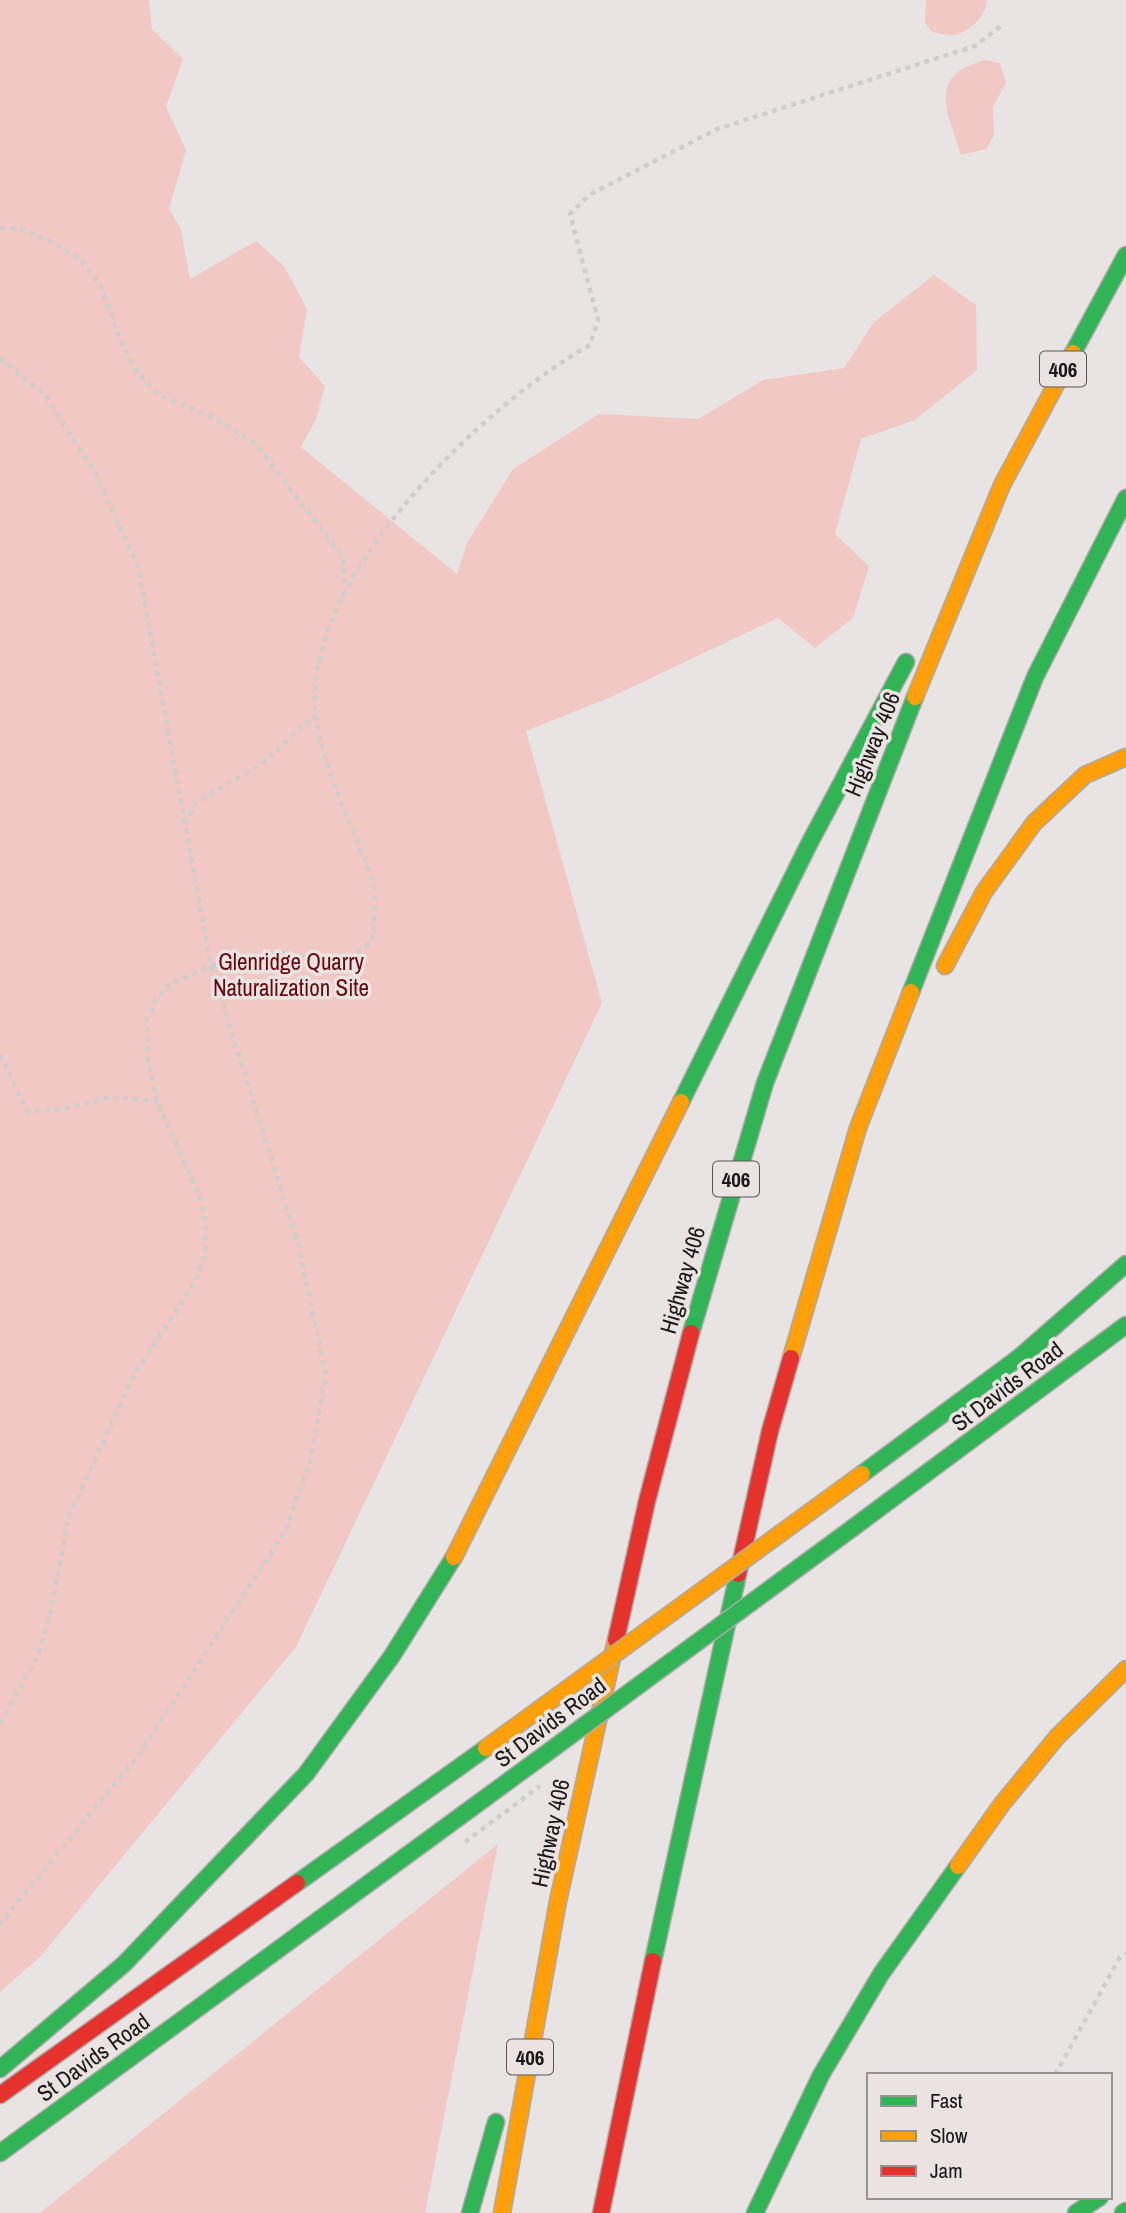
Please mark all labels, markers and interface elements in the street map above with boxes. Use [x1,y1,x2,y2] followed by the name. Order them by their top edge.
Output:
[1040,352,1086,386] road number: 406
[837,687,907,801] street label: Highway 406
[213,946,369,1003] park label: Glenridge Quarry Naturalization Site
[713,1162,759,1196] road number: 406
[652,1223,712,1337] street label: Highway 406
[945,1334,1069,1438] street label: St Davids Road
[488,1670,612,1774] street label: St Davids Road
[523,1776,577,1890] street label: Highway 406
[30,2006,156,2108] street label: St Davids Road
[507,2039,553,2074] road number: 406
[867,2073,1112,2199] legend
[930,2086,963,2115] text: Fast
[930,2121,968,2150] text: Slow
[930,2156,963,2185] text: Jam

